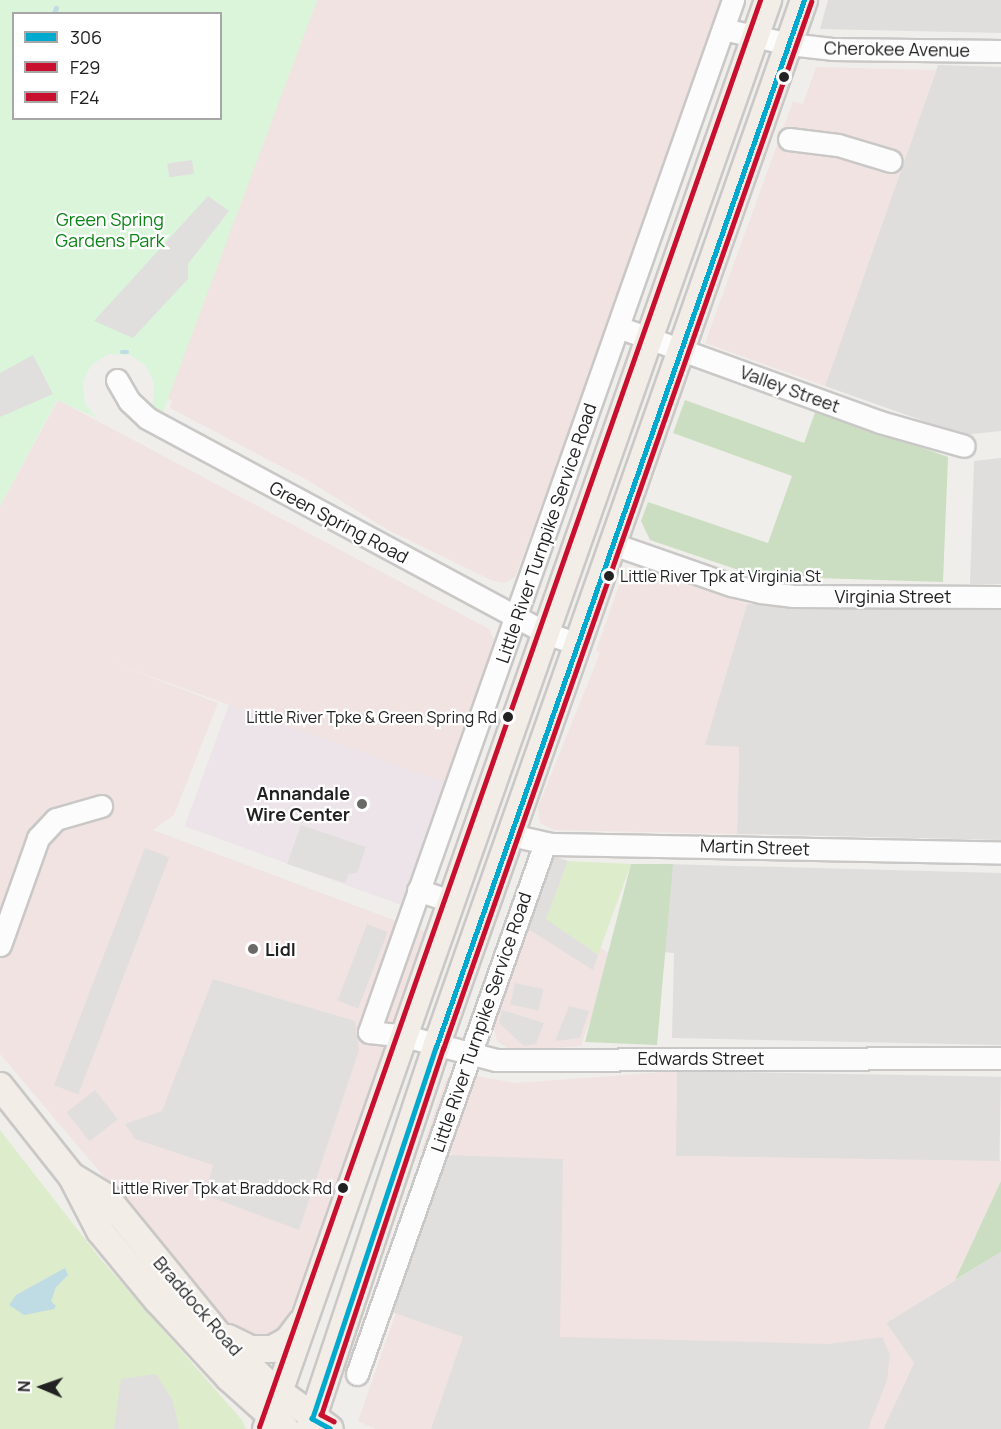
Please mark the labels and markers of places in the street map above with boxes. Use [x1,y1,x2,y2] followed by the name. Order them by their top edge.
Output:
[778,71,790,83] unlabelled marker
[620,566,821,586] place label: Little River Tpk at Virginia St
[603,570,615,582] marker: Little River Tpk at Virginia St
[246,707,497,727] place label: Little River Tpke & Green Spring Rd
[502,711,514,723] marker: Little River Tpke & Green Spring Rd
[246,783,350,826] place label: Annandale Wire Center
[355,797,369,811] marker: Annandale Wire Center
[265,938,296,960] place label: Lidl
[246,942,260,956] marker: Lidl
[112,1178,332,1198] place label: Little River Tpk at Braddock Rd
[337,1182,349,1194] marker: Little River Tpk at Braddock Rd

